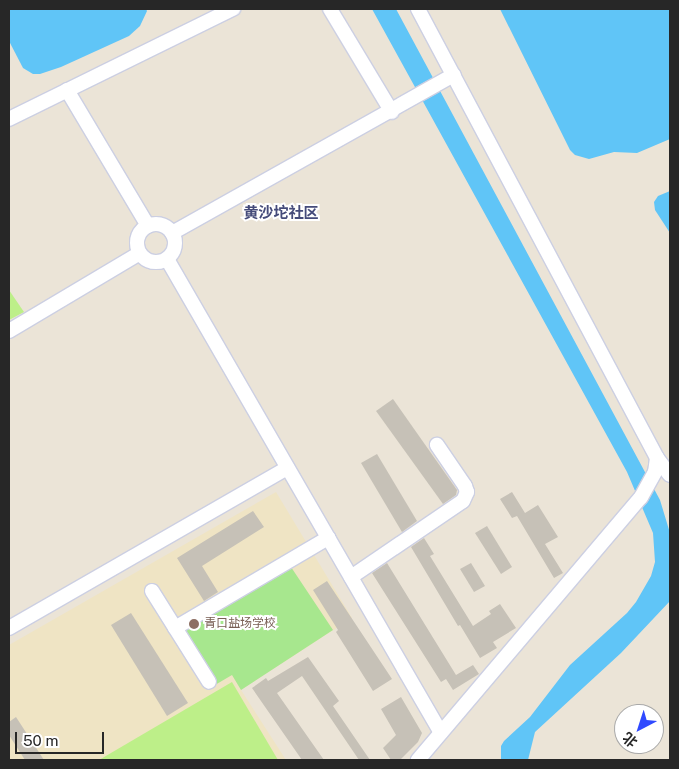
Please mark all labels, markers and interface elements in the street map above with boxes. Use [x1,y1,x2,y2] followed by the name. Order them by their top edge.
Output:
[244,204,318,222] district label: 黄沙坨社区
[204,617,276,631] place label: 青口盐场学校
[188,618,200,630] marker: 青口盐场学校
[614,704,664,754] north arrow
[18,722,106,754] scale bar
[619,729,641,750] text: 北
[23,732,58,749] text: 50 m

